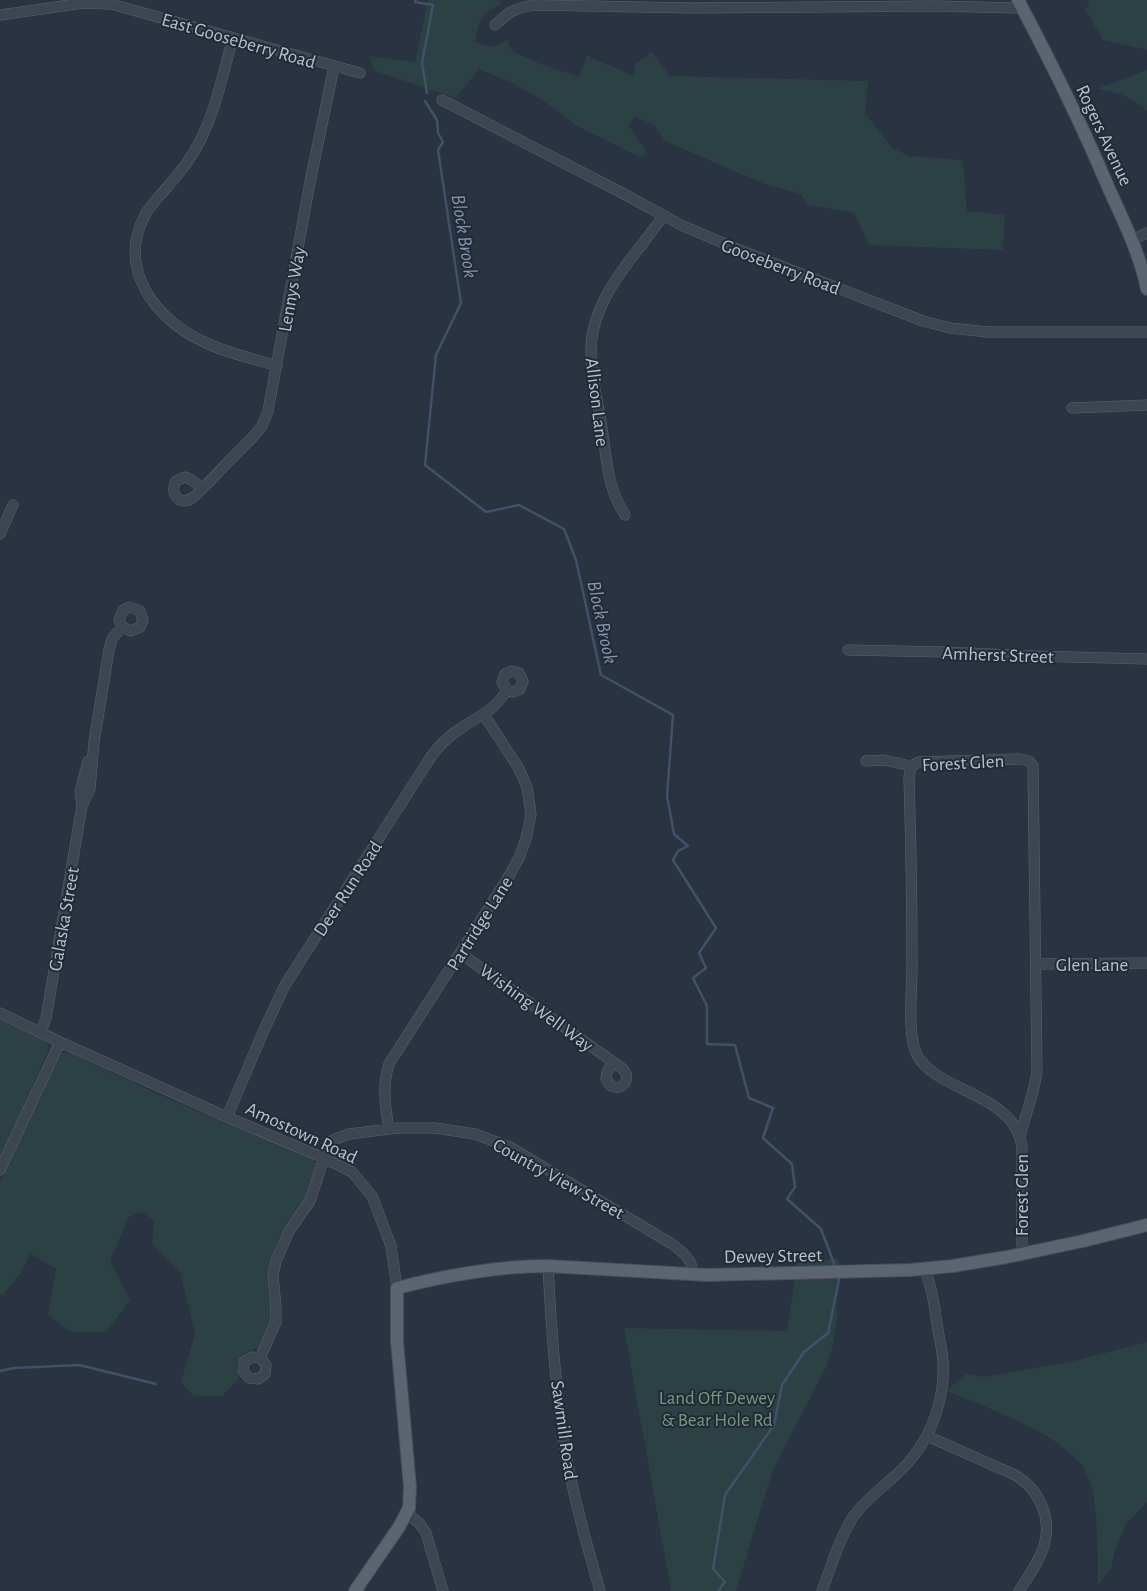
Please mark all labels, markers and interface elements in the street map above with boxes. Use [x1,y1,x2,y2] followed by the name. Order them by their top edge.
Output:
[159,10,318,73] street label: East Gooseberry Road
[1072,82,1135,189] street label: Rogers Avenue
[448,193,480,279] water label: Block Brook
[718,236,843,299] street label: Gooseberry Road
[276,245,309,333] street label: Lennys Way
[582,357,611,448] street label: Allison Lane
[583,579,621,666] water label: Block Brook
[942,644,1054,667] street label: Amherst Street
[921,752,1005,775] street label: Forest Glen
[310,838,386,940] street label: Deer Run Road
[46,866,83,973] street label: Galaska Street
[444,873,517,974] street label: Partridge Lane
[1056,956,1128,975] street label: Glen Lane
[476,961,596,1056] street label: Wishing Well Way
[243,1099,360,1168] street label: Amostown Road
[490,1135,627,1223] street label: Country View Street
[1013,1154,1032,1236] street label: Forest Glen
[724,1246,822,1267] street label: Dewey Street
[547,1379,580,1481] street label: Sawmill Road
[659,1389,775,1430] park label: Land Off Dewey & Bear Hole Rd

